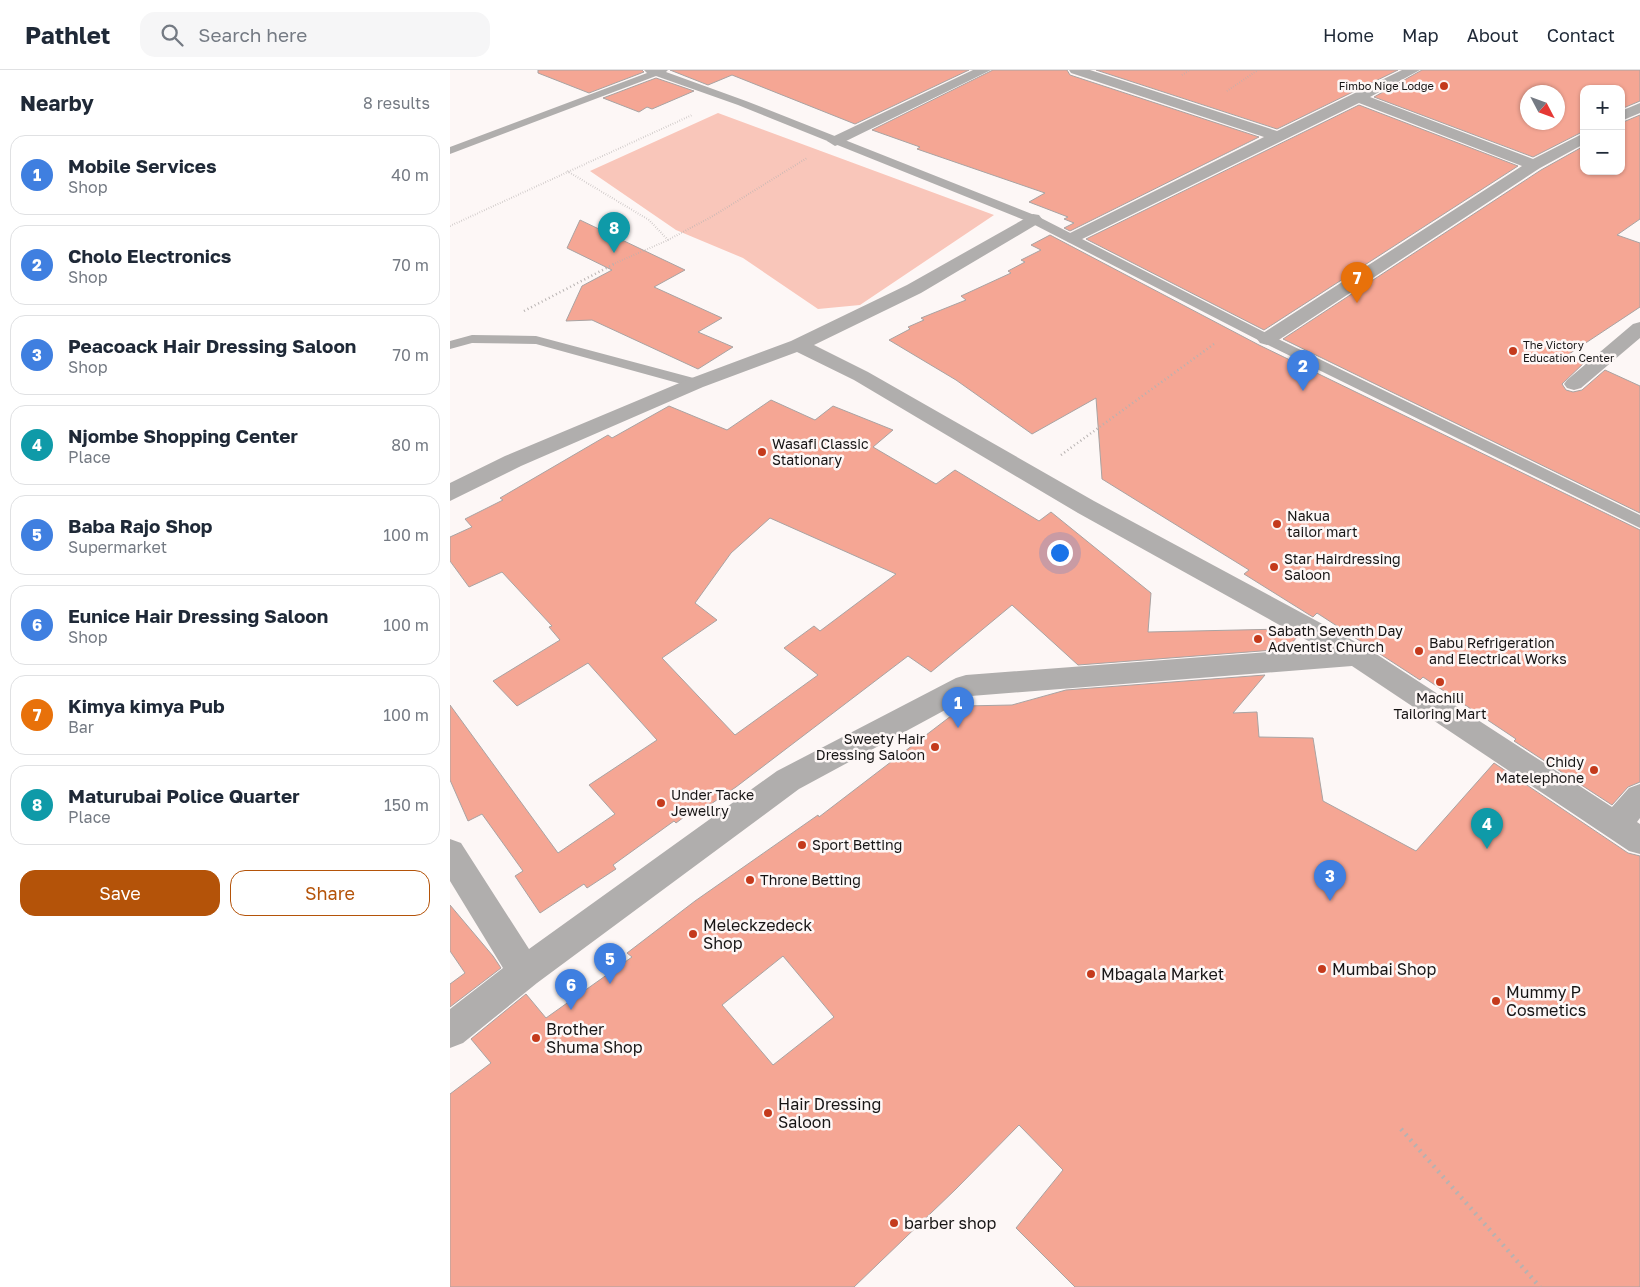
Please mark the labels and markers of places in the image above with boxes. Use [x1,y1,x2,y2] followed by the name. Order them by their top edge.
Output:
[1339,79,1434,92] place label: Fimbo Nige Lodge
[1438,80,1450,92] marker: Fimbo Nige Lodge
[598,212,630,253] pin: 8
[1341,262,1373,303] pin: 7
[1523,338,1615,364] place label: The Victory Education Center
[1507,345,1519,357] marker: The Victory Education Center
[1287,350,1319,391] pin: 2
[772,435,869,468] place label: Wasafi Classic Stationary
[756,446,768,458] marker: Wasafi Classic Stationary
[1287,507,1358,540] place label: Nakua tailor mart
[1271,518,1283,530] marker: Nakua tailor mart
[1284,550,1401,583] place label: Star Hairdressing Saloon
[1268,561,1280,573] marker: Star Hairdressing Saloon
[1268,622,1403,655] place label: Sabath Seventh Day Adventist Church
[1252,633,1264,645] marker: Sabath Seventh Day Adventist Church
[1429,634,1567,667] place label: Babu Refrigeration and Electrical Works
[1413,645,1425,657] marker: Babu Refrigeration and Electrical Works
[1434,676,1446,688] marker: Machili Tailoring Mart
[942,687,974,728] pin: 1
[1393,689,1487,722] place label: Machili Tailoring Mart
[816,730,926,763] place label: Sweety Hair Dressing Saloon
[929,741,941,753] marker: Sweety Hair Dressing Saloon
[1496,753,1584,786] place label: Chidy Matelephone
[1588,764,1600,776] marker: Chidy Matelephone
[671,786,754,819] place label: Under Tacke Jewellry
[655,797,667,809] marker: Under Tacke Jewellry
[1471,808,1503,849] pin: 4
[812,836,902,853] place label: Sport Betting
[796,839,808,851] marker: Sport Betting
[1314,860,1346,901] pin: 3
[760,871,861,888] place label: Throne Betting
[744,874,756,886] marker: Throne Betting
[703,915,812,953] place label: Meleckzedeck Shop
[687,928,699,940] marker: Meleckzedeck Shop
[594,943,626,984] pin: 5
[1332,959,1436,979] place label: Mumbai Shop
[1316,963,1328,975] marker: Mumbai Shop
[1101,964,1224,984] place label: Mbagala Market
[1085,968,1097,980] marker: Mbagala Market
[555,969,587,1010] pin: 6
[1506,982,1586,1020] place label: Mummy P Cosmetics
[1490,995,1502,1007] marker: Mummy P Cosmetics
[546,1019,643,1057] place label: Brother Shuma Shop
[530,1032,542,1044] marker: Brother Shuma Shop
[778,1094,881,1132] place label: Hair Dressing Saloon
[762,1107,774,1119] marker: Hair Dressing Saloon
[904,1213,996,1233] place label: barber shop
[888,1217,900,1229] marker: barber shop

